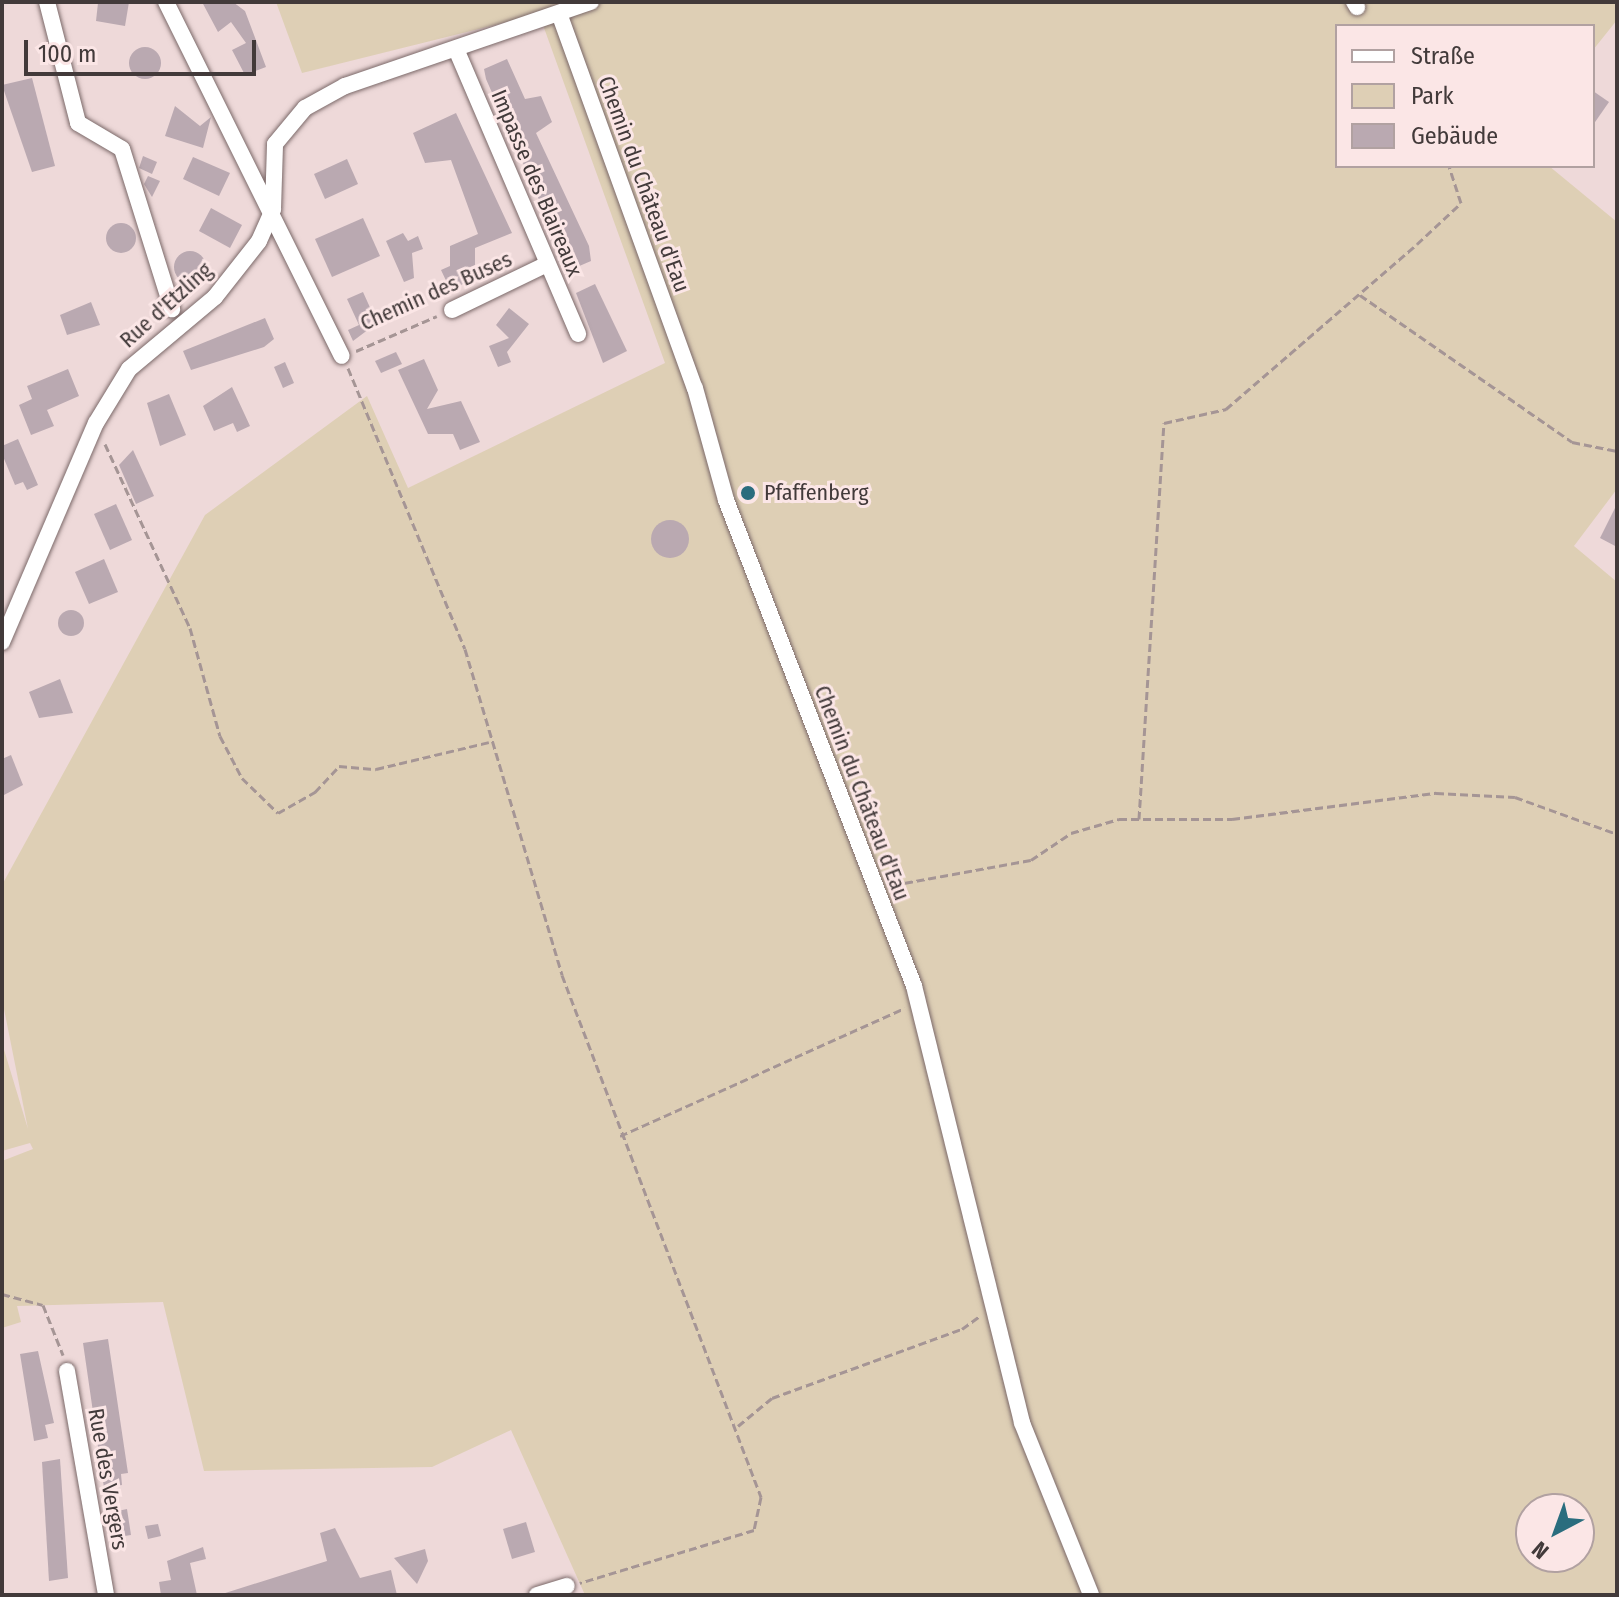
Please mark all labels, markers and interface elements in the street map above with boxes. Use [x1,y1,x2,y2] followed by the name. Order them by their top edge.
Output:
[28,24,260,74] scale bar
[1335,24,1595,168] legend
[38,40,96,68] text: 100 m
[1411,42,1475,70] text: Straße
[593,72,695,296] street label: Chemin du Château d'Eau
[1411,82,1454,110] text: Park
[486,86,588,280] street label: Impasse des Blaireaux
[1411,122,1498,150] text: Gebäude
[356,246,516,336] street label: Chemin des Buses
[114,257,218,353] street label: Rue d'Etzling
[764,480,868,506] place label: Pfaffenberg
[739,484,757,502] marker: Pfaffenberg
[809,682,915,904] street label: Chemin du Château d'Eau
[83,1406,133,1552] street label: Rue des Vergers
[1515,1493,1595,1573] north arrow
[1526,1535,1554,1564] text: N

